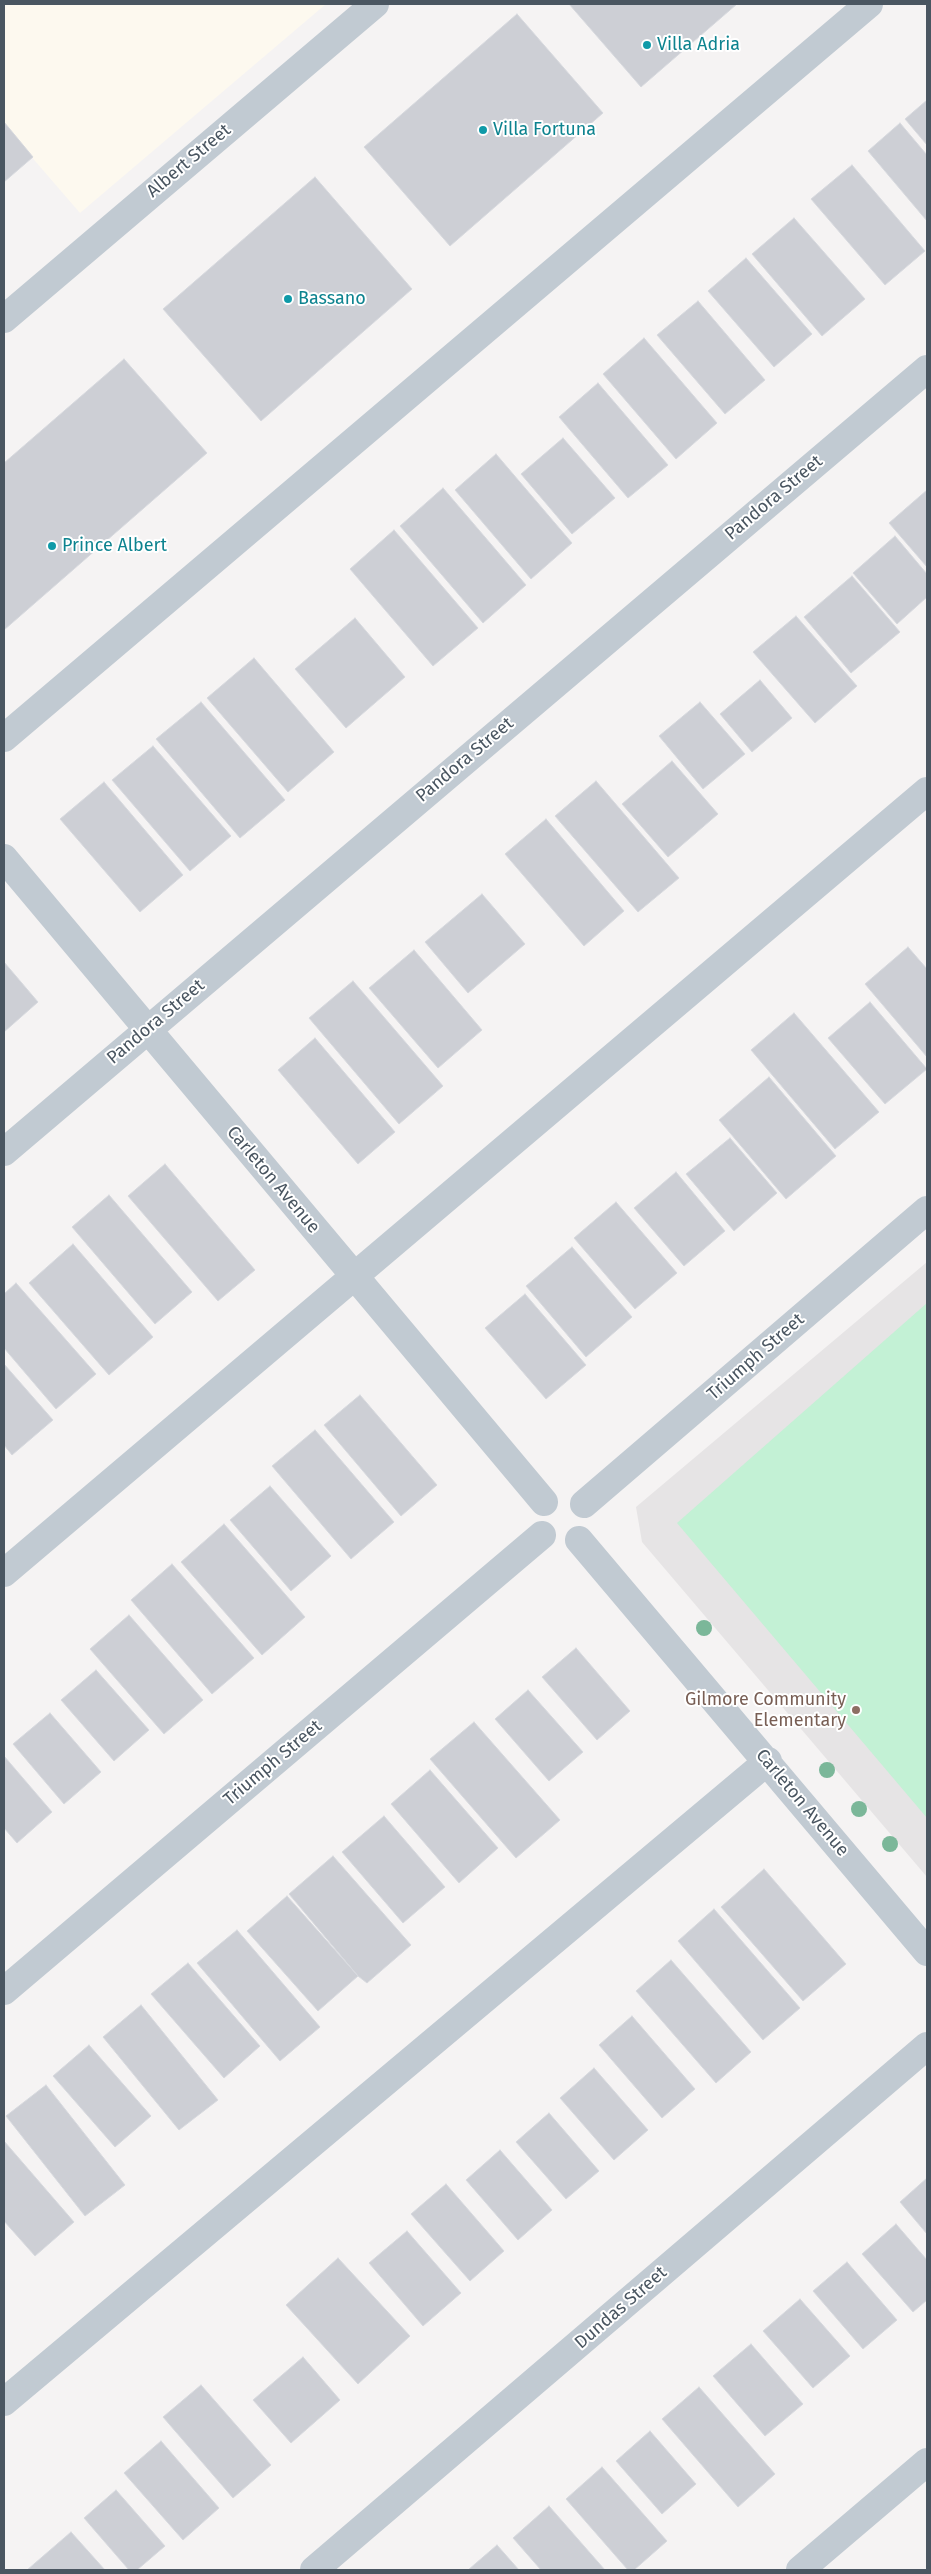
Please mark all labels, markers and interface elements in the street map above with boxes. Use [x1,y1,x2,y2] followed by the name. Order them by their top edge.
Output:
[657,34,740,56] place label: Villa Adria
[641,39,653,51] marker: Villa Adria
[493,119,596,141] place label: Villa Fortuna
[143,120,235,202] street label: Albert Street
[477,124,489,136] marker: Villa Fortuna
[298,288,366,310] place label: Bassano
[282,293,294,305] marker: Bassano
[721,451,827,545] street label: Pandora Street
[62,535,167,557] place label: Prince Albert
[46,540,58,552] marker: Prince Albert
[412,713,518,807] street label: Pandora Street
[103,975,209,1069] street label: Pandora Street
[222,1122,324,1238] street label: Carleton Avenue
[703,1309,809,1405] street label: Triumph Street
[685,1689,846,1732] place label: Gilmore Community Elementary
[850,1704,862,1716] marker: Gilmore Community Elementary
[220,1716,326,1810] street label: Triumph Street
[751,1745,853,1861] street label: Carleton Avenue
[571,2262,671,2354] street label: Dundas Street

